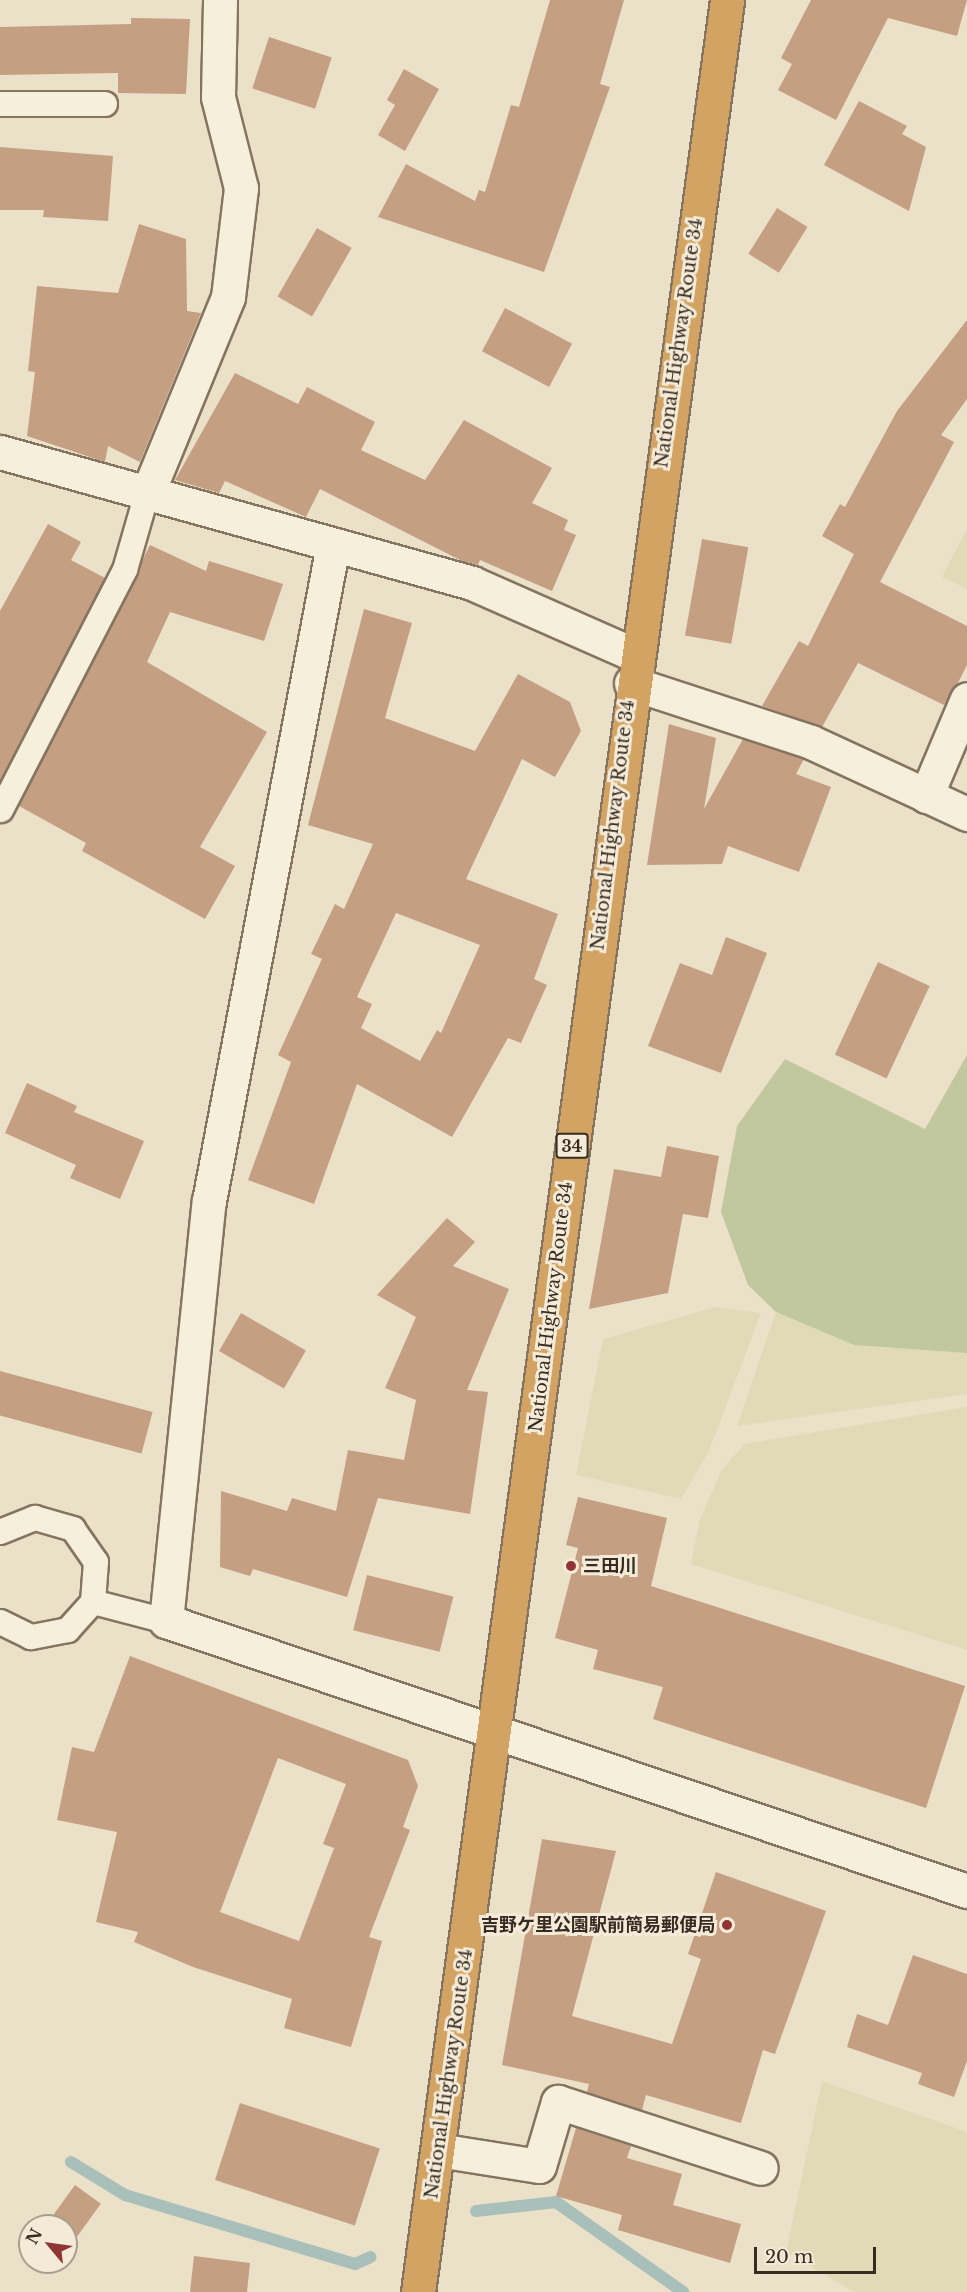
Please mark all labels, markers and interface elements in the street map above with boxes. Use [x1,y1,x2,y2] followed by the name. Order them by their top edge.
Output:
[651,217,707,469] street label: National Highway Route 34
[587,698,639,952] street label: National Highway Route 34
[556,1133,588,1159] road number: 34
[525,1180,577,1434] street label: National Highway Route 34
[583,1555,637,1577] place label: 三田川
[564,1559,578,1573] marker: 三田川
[481,1914,715,1936] place label: 吉野ケ里公園駅前簡易郵便局
[720,1918,734,1932] marker: 吉野ケ里公園駅前簡易郵便局
[421,1948,477,2200] street label: National Highway Route 34
[18,2214,78,2274] north arrow
[22,2225,46,2248] text: N
[757,2235,878,2273] scale bar
[765,2246,813,2268] text: 20 m

